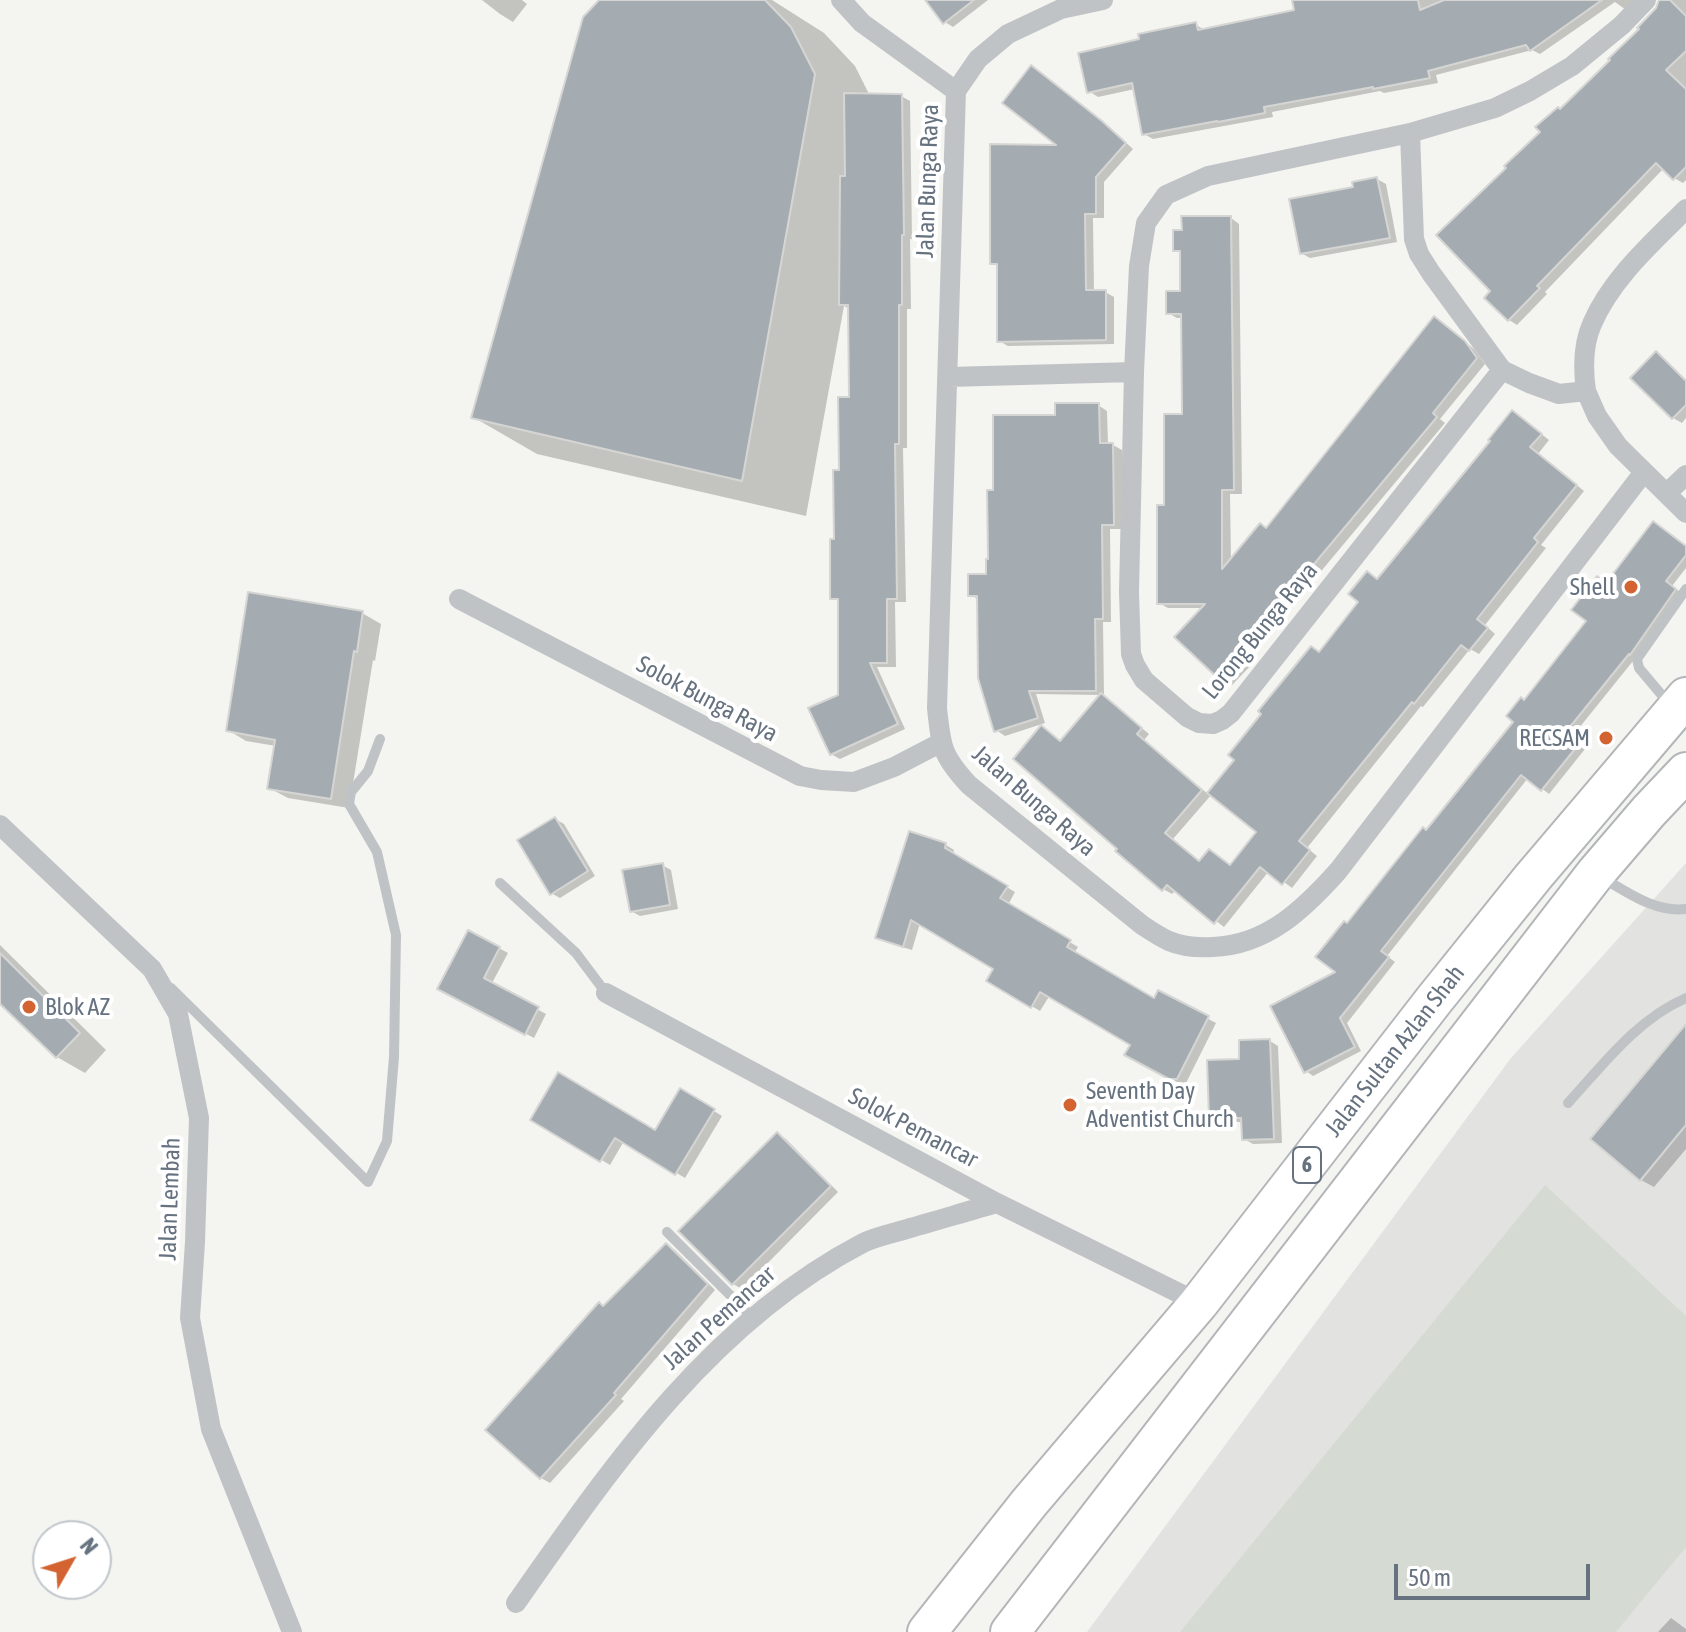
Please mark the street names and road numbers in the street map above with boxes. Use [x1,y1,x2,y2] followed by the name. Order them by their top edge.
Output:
[911,103,945,259] street label: Jalan Bunga Raya
[1196,557,1324,705] street label: Lorong Bunga Raya
[632,650,782,748] street label: Solok Bunga Raya
[966,740,1102,862] street label: Jalan Bunga Raya
[1319,960,1471,1142] street label: Jalan Sultan Azlan Shah
[843,1082,983,1174] street label: Solok Pemancar
[153,1137,187,1261] street label: Jalan Lembah
[1293,1147,1321,1183] road number: 6
[657,1260,781,1376] street label: Jalan Pemancar

